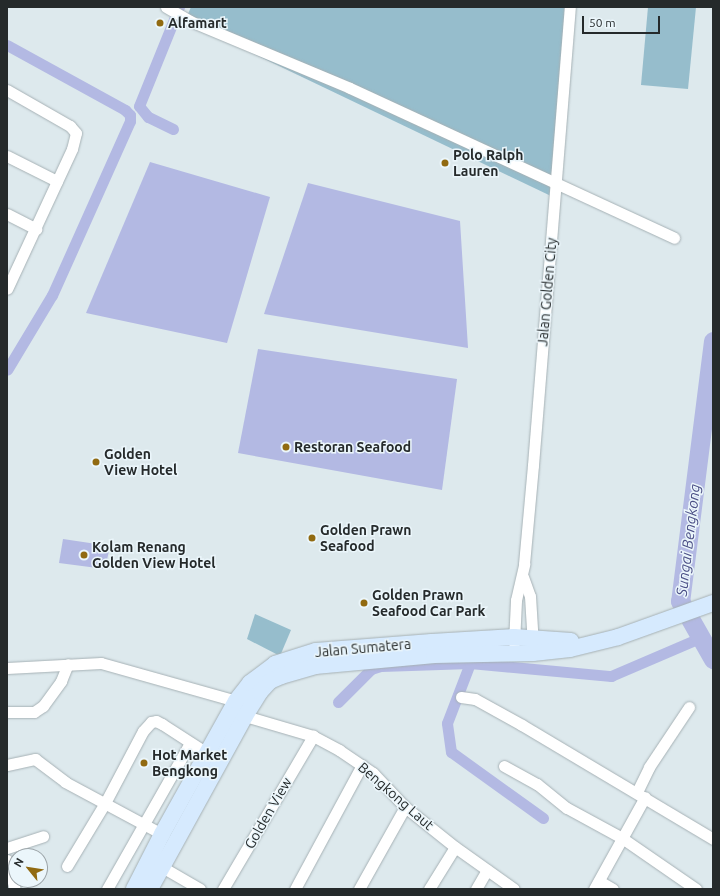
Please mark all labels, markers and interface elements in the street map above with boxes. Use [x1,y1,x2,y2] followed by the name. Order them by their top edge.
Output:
[584,8,662,34] scale bar
[168,15,227,31] place label: Alfamart
[589,16,616,29] text: 50 m
[155,18,165,28] marker: Alfamart
[453,147,523,180] place label: Polo Ralph Lauren
[440,158,450,168] marker: Polo Ralph Lauren
[534,237,560,347] street label: Jalan Golden City
[294,439,411,455] place label: Restoran Seafood
[281,442,291,452] marker: Restoran Seafood
[104,446,177,478] place label: Golden View Hotel
[91,457,101,467] marker: Golden View Hotel
[672,483,704,597] water label: Sungai Bengkong
[320,522,411,554] place label: Golden Prawn Seafood
[307,533,317,543] marker: Golden Prawn Seafood
[92,539,215,572] place label: Kolam Renang Golden View Hotel
[79,550,89,560] marker: Kolam Renang Golden View Hotel
[372,587,485,620] place label: Golden Prawn Seafood Car Park
[359,598,369,608] marker: Golden Prawn Seafood Car Park
[314,635,412,661] street label: Jalan Sumatera
[152,747,227,780] place label: Hot Market Bengkong
[139,758,149,768] marker: Hot Market Bengkong
[355,759,437,833] street label: Bengkong Laut
[241,774,295,852] street label: Golden View
[8,848,48,888] north arrow
[11,856,26,869] text: N

